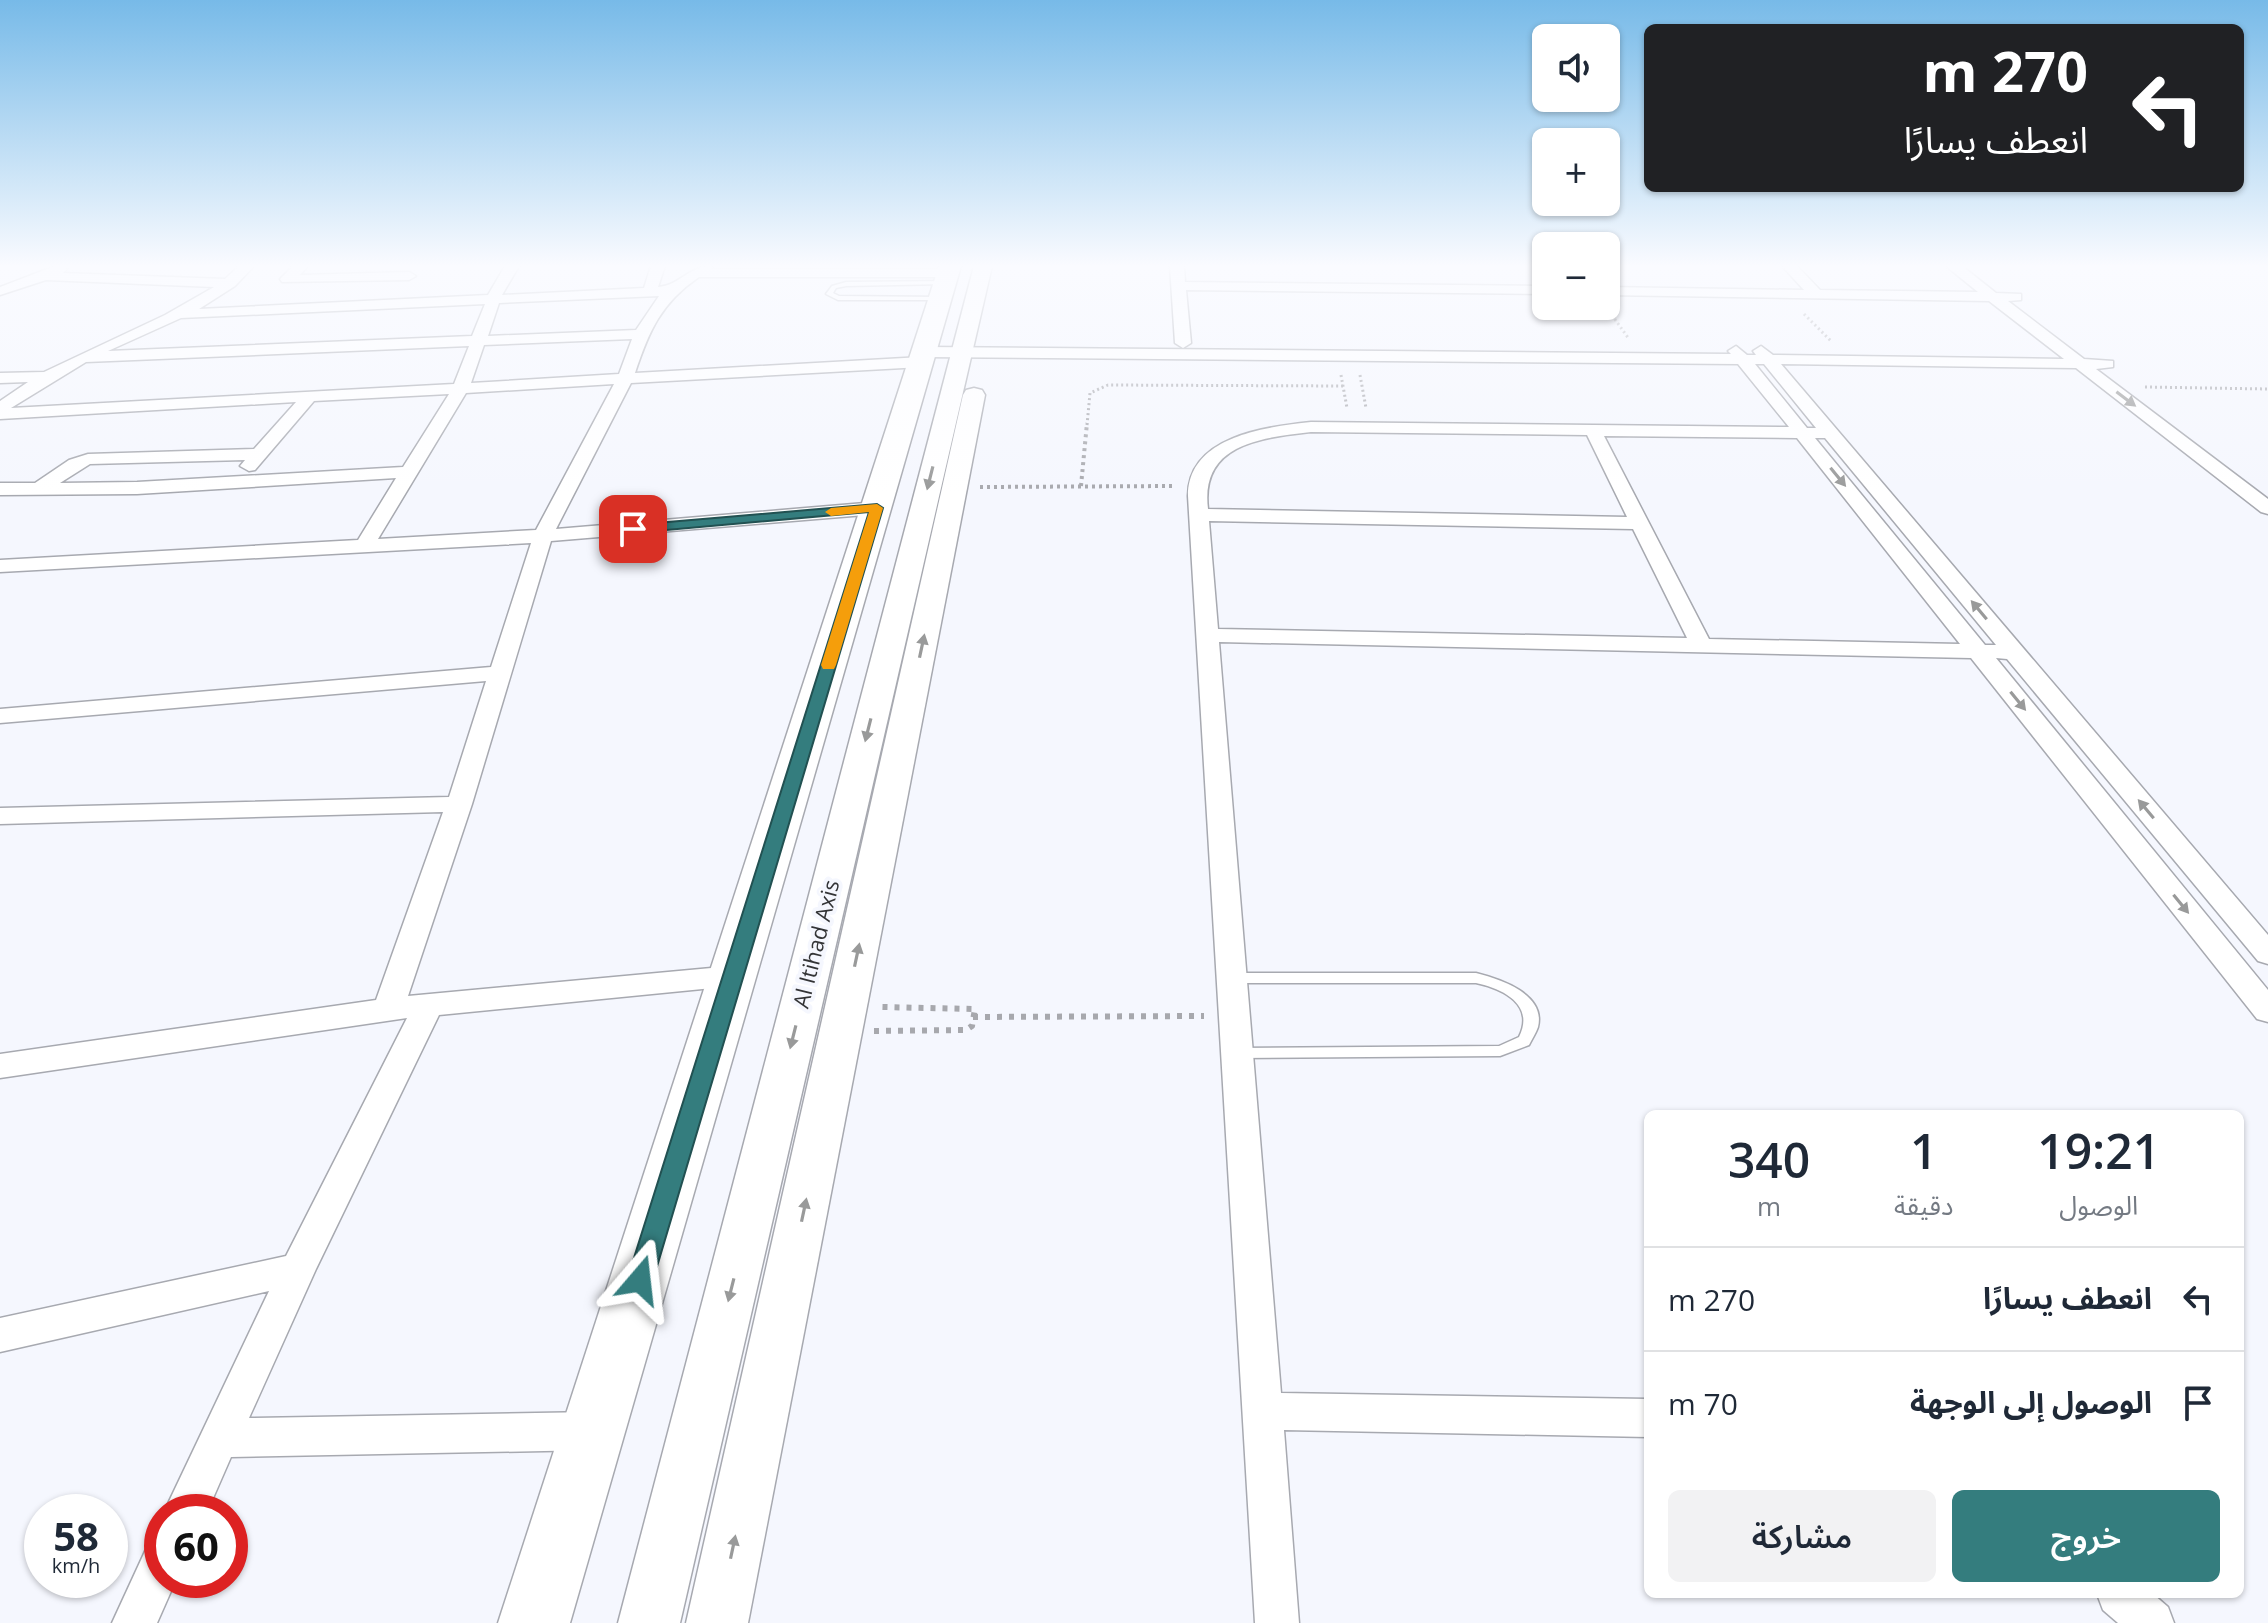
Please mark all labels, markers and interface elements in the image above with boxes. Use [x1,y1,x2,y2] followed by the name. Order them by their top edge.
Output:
[1532,24,1620,320] map controls
[1532,24,1620,112] button: sound
[1922,32,2088,108] text: 270 m
[2116,56,2220,160] icon: left
[1904,115,2088,164] text: انعطف يسارًا
[1532,128,1620,216] button: +
[1532,232,1620,320] button: −
[2116,390,2136,406] one-way arrow
[923,465,936,490] one-way arrow
[1829,467,1845,487] one-way arrow
[599,495,667,563] pin
[611,507,655,551] icon: arrive
[1971,600,1988,620] one-way arrow
[916,634,929,659] one-way arrow
[2010,691,2026,711] one-way arrow
[861,718,874,743] one-way arrow
[2138,799,2155,819] one-way arrow
[785,877,845,1011] street label: Al Itihad Axis
[2173,893,2190,914] one-way arrow
[851,943,864,968] one-way arrow
[786,1025,799,1050] one-way arrow
[1910,1118,1937,1183] text: 1
[2037,1118,2160,1183] text: 19:21
[1728,1127,1810,1192] text: 340
[1894,1187,1953,1223] text: دقيقة
[2059,1187,2138,1223] text: الوصول
[1757,1188,1781,1224] text: m
[798,1197,811,1222] one-way arrow
[598,1238,682,1322] position arrow
[724,1277,737,1302] one-way arrow
[1983,1277,2152,1318] text: انعطف يسارًا
[2176,1277,2220,1321] icon: left
[1668,1279,1755,1320] text: 270 m
[1910,1381,2152,1422] text: الوصول إلى الوجهة
[2176,1381,2220,1425] icon: arrive
[1668,1383,1738,1424] text: 70 m
[1668,1490,1936,1582] button: مشاركة
[1952,1490,2220,1582] button: خروج
[144,1494,248,1598] speed limit sign: 60
[53,1508,99,1563] text: 58
[727,1534,740,1559] one-way arrow
[52,1552,100,1579] text: km/h

